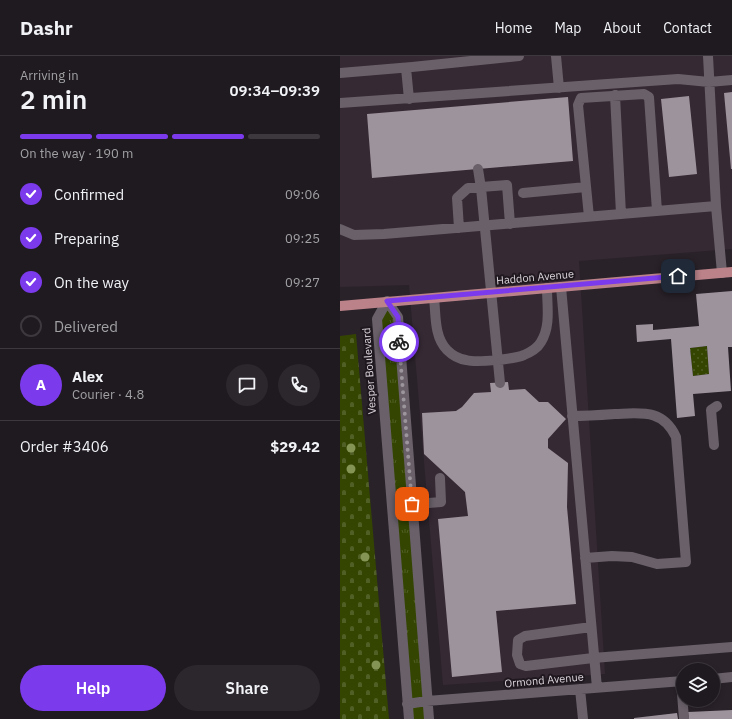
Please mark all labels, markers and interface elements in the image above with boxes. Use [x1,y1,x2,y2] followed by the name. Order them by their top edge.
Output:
[20,16,73,40] text: Dashr
[495,19,532,37] text: Home
[554,19,581,37] text: Map
[603,19,641,37] text: About
[663,19,712,37] text: Contact
[20,67,79,84] text: Arriving in
[230,81,320,100] text: 09:34–09:39
[20,82,87,116] text: 2 min
[20,145,133,162] text: On the way · 190 m
[20,183,42,205] icon: check
[54,185,124,204] text: Confirmed
[285,186,320,203] text: 09:06
[20,227,42,249] icon: check
[54,229,119,248] text: Preparing
[285,230,320,247] text: 09:25
[661,259,695,293] pin
[667,265,689,287] icon: home
[495,267,575,287] street label: Haddon Avenue
[20,271,42,293] icon: check
[54,273,129,292] text: On the way
[285,274,320,291] text: 09:27
[54,317,118,336] text: Delivered
[379,322,419,362] courier
[359,327,379,415] street label: Vesper Boulevard
[388,331,410,353] icon: bike
[226,364,268,406] button: chat
[278,364,320,406] button: phone
[72,367,103,386] text: Alex
[36,375,46,394] text: A
[72,386,144,403] text: Courier · 4.8
[20,437,109,456] text: Order #3406
[270,437,320,456] text: $29.42
[395,487,429,521] pin
[401,493,423,515] icon: bag
[676,663,720,707] map controls
[676,663,720,707] button: layers
[20,665,166,711] button: Help
[174,665,320,711] button: Share
[504,670,584,690] street label: Ormond Avenue

